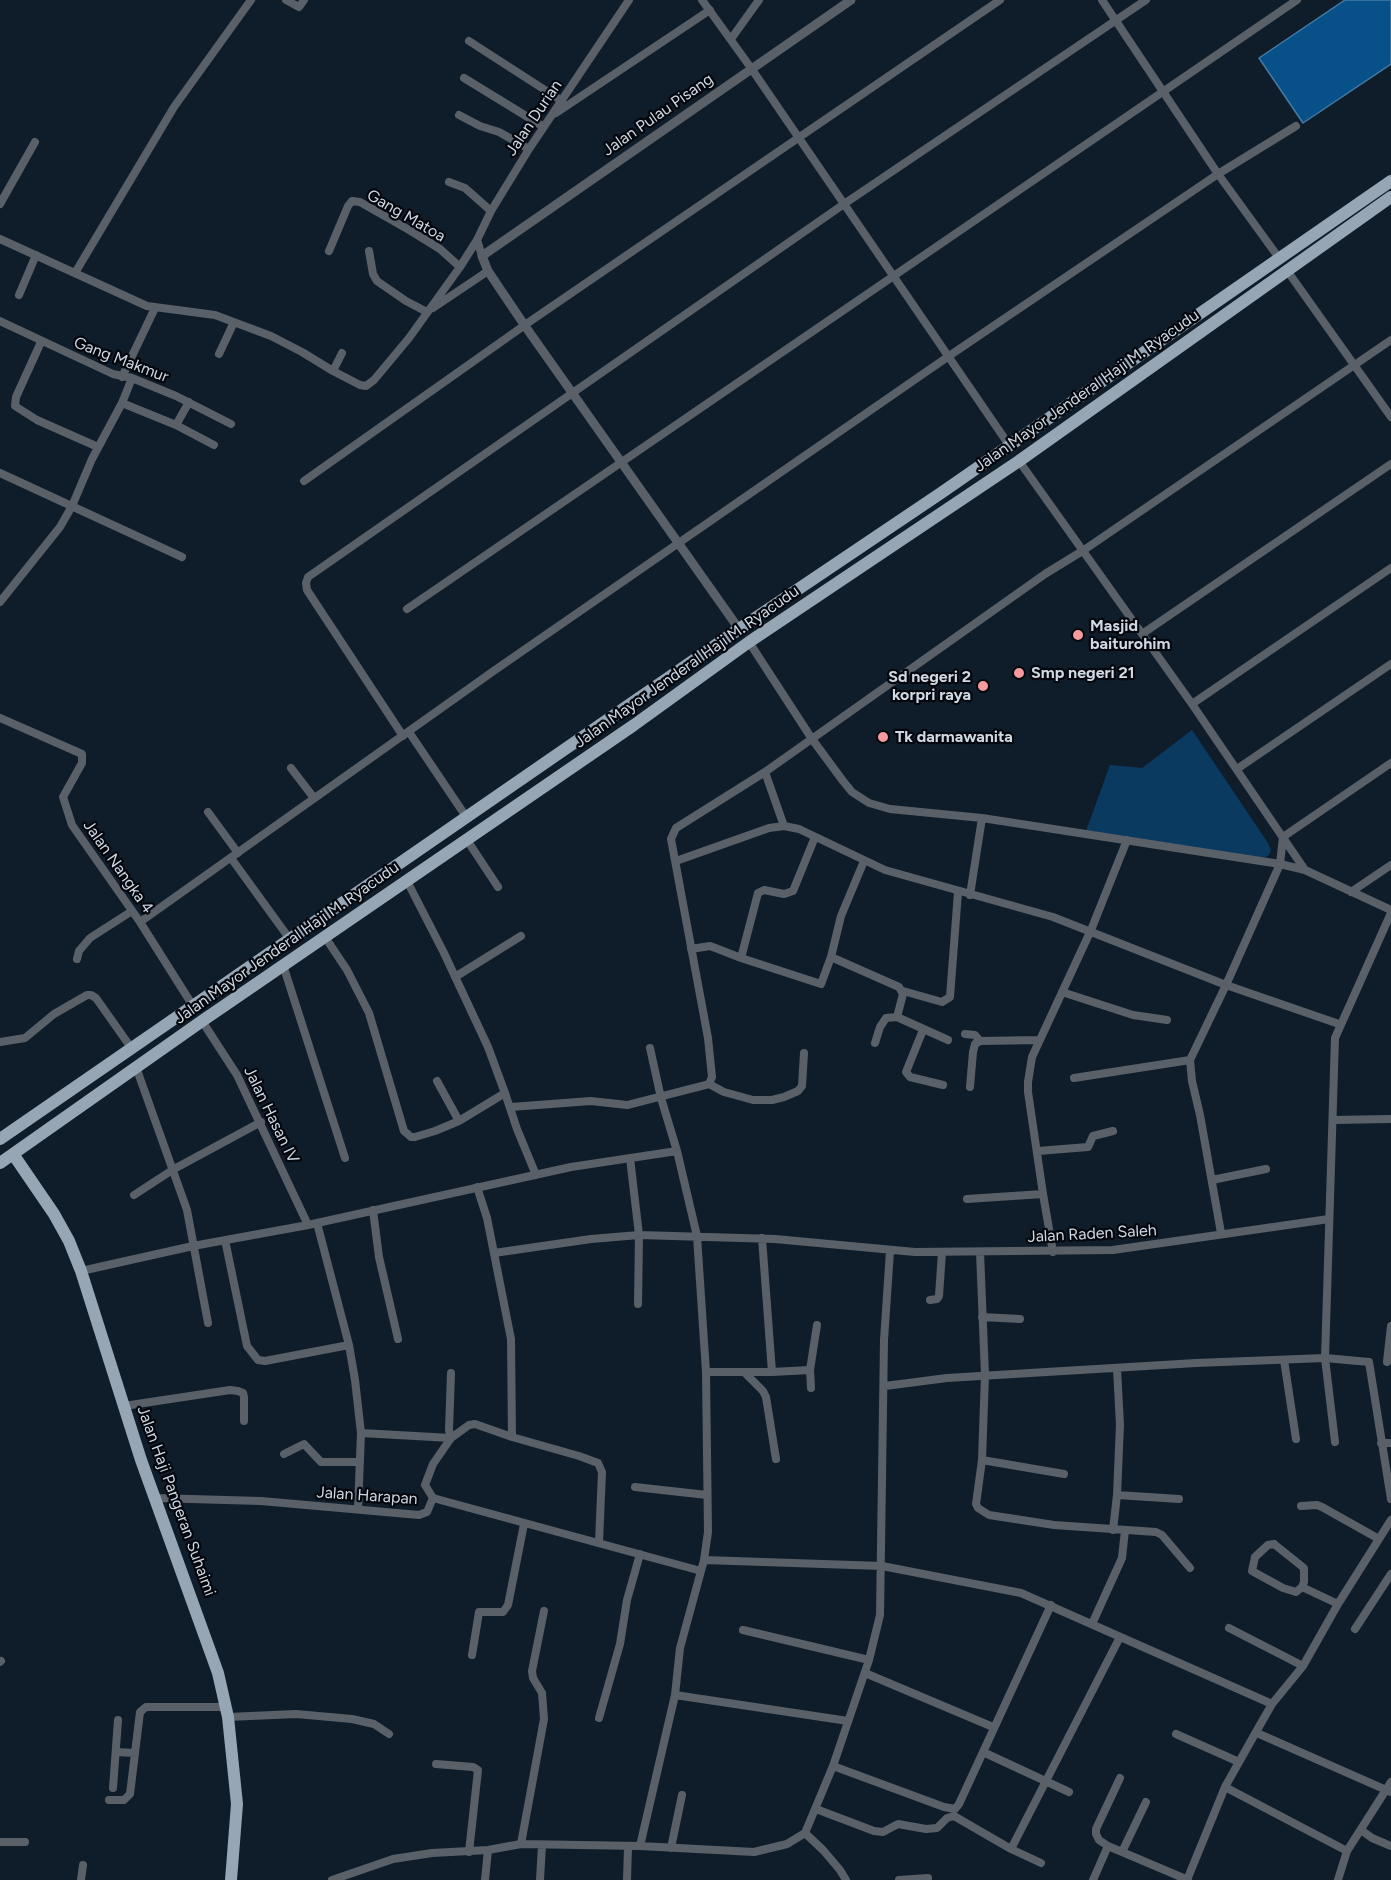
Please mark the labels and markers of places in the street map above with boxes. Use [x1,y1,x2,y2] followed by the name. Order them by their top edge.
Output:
[1090,616,1170,654] place label: Masjid baiturohim
[1071,628,1085,642] marker: Masjid baiturohim
[1031,663,1135,683] place label: Smp negeri 21
[1012,666,1026,680] marker: Smp negeri 21
[888,667,971,705] place label: Sd negeri 2 korpri raya
[976,679,990,693] marker: Sd negeri 2 korpri raya
[895,727,1013,747] place label: Tk darmawanita
[876,730,890,744] marker: Tk darmawanita

